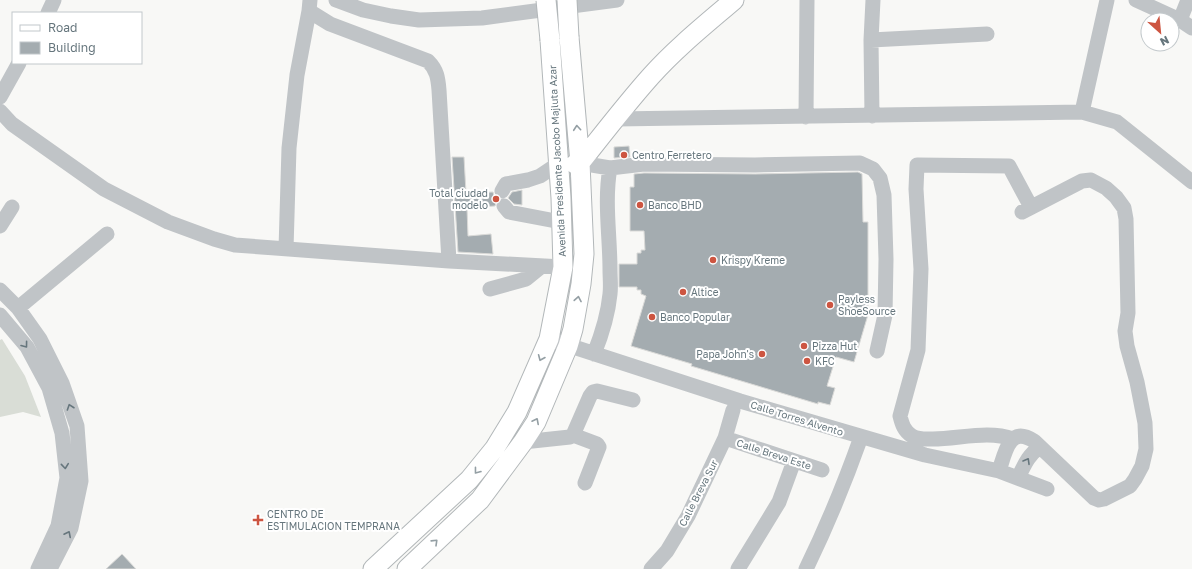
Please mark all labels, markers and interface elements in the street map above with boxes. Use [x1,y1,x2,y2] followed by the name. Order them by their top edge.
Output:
[12,12,142,64] legend
[1140,12,1180,52] north arrow
[48,20,77,35] text: Road
[1158,34,1171,49] text: N
[48,40,96,55] text: Building
[546,65,568,257] street label: Avenida Presidente Jacobo Majluta Azar
[573,125,582,131] one-way arrow
[632,149,712,161] place label: Centro Ferretero
[619,150,629,160] marker: Centro Ferretero
[429,187,488,211] place label: Total ciudad modelo
[491,194,501,204] marker: Total ciudad modelo
[648,199,702,211] place label: Banco BHD
[635,200,645,210] marker: Banco BHD
[721,254,785,266] place label: Krispy Kreme
[708,255,718,265] marker: Krispy Kreme
[691,286,719,298] place label: Altice
[678,287,688,297] marker: Altice
[838,293,896,317] place label: Payless ShoeSource
[573,296,582,302] one-way arrow
[825,300,835,310] marker: Payless ShoeSource
[660,311,730,323] place label: Banco Popular
[647,312,657,322] marker: Banco Popular
[20,340,27,347] one-way arrow
[812,340,857,352] place label: Pizza Hut
[799,341,809,351] marker: Pizza Hut
[696,348,754,360] place label: Papa John's
[757,349,767,359] marker: Papa John's
[537,355,545,362] one-way arrow
[815,355,835,367] place label: KFC
[802,356,812,366] marker: KFC
[749,398,845,438] street label: Calle Torres Alvento
[67,404,75,411] one-way arrow
[531,418,539,425] one-way arrow
[735,436,813,472] street label: Calle Breva Este
[676,458,720,528] street label: Calle Breva Sur
[1022,458,1029,465] one-way arrow
[61,463,70,469] one-way arrow
[475,466,482,473] one-way arrow
[267,508,400,532] place label: CENTRO DE ESTIMULACION TEMPRANA
[252,514,264,526] marker: CENTRO DE ESTIMULACION TEMPRANA
[63,531,71,539] one-way arrow
[430,539,438,547] one-way arrow

